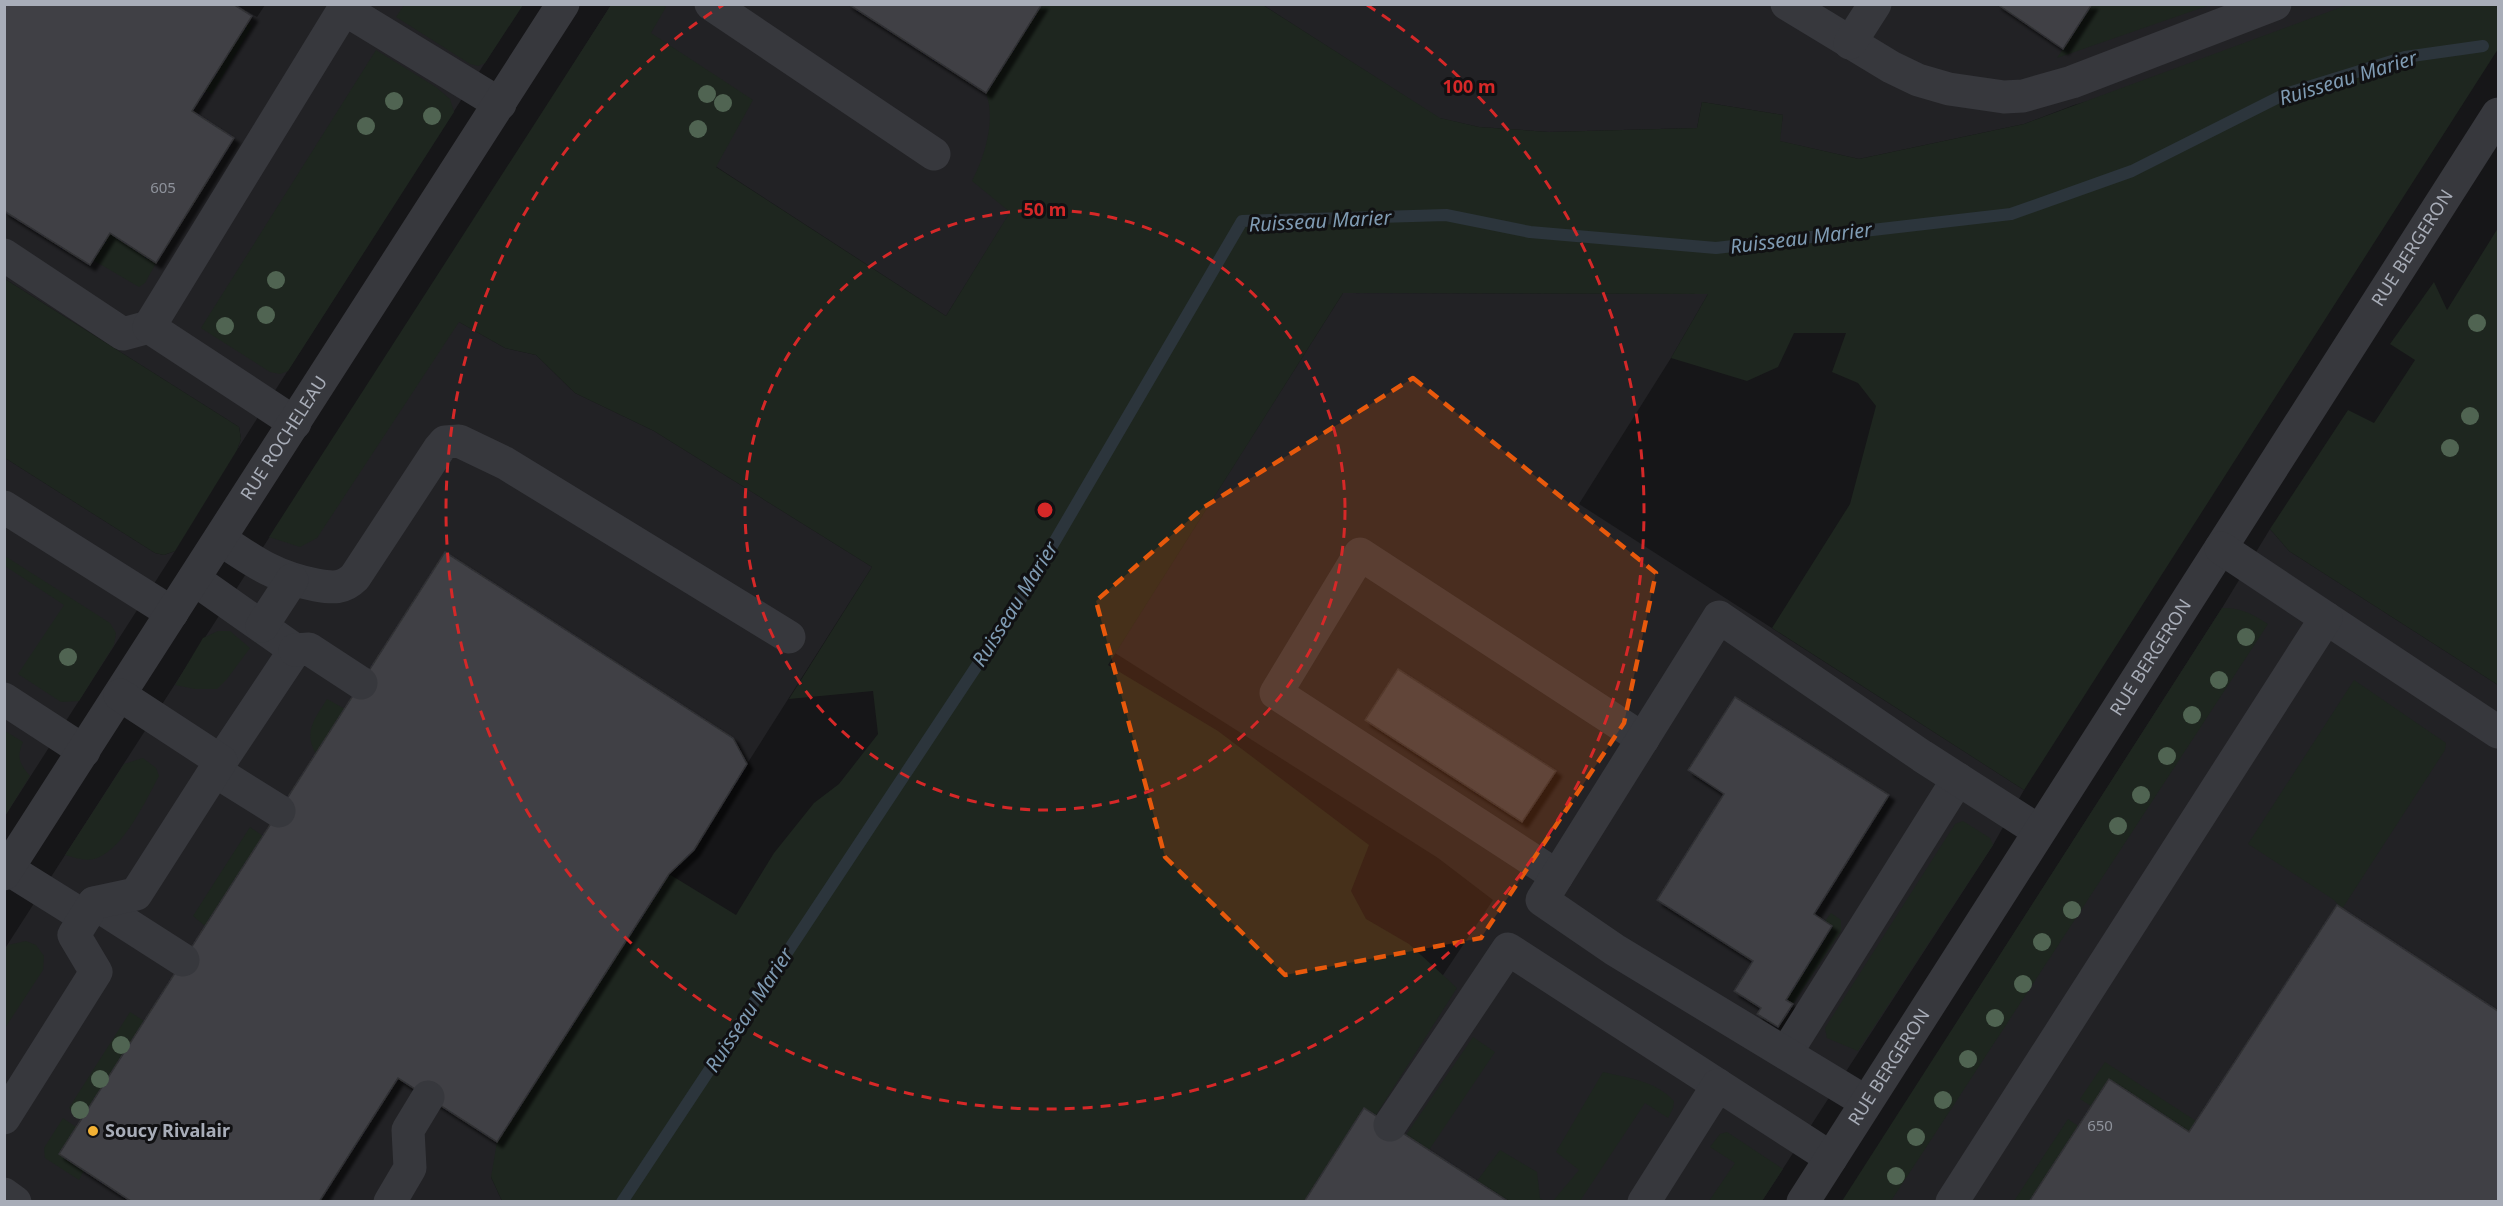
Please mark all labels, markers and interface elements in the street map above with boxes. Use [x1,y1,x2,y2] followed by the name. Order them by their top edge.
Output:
[2276,43,2421,111] water label: Ruisseau Marier
[1442,74,1496,98] text: 100 m
[150,177,176,197] house number: 605
[2365,185,2458,310] street label: RUE BERGERON
[1024,197,1066,221] text: 50 m
[1248,203,1393,238] water label: Ruisseau Marier
[1728,215,1875,260] water label: Ruisseau Marier
[234,371,332,504] street label: RUE ROCHELEAU
[1035,500,1055,520] centre of rings
[965,535,1064,671] water label: Ruisseau Marier
[2104,594,2196,720] street label: RUE BERGERON
[698,942,799,1077] water label: Ruisseau Marier
[1842,1004,1934,1130] street label: RUE BERGERON
[2087,1115,2113,1135] house number: 650
[105,1118,230,1142] place label: Soucy Rivalair
[86,1124,100,1138] marker: Soucy Rivalair

